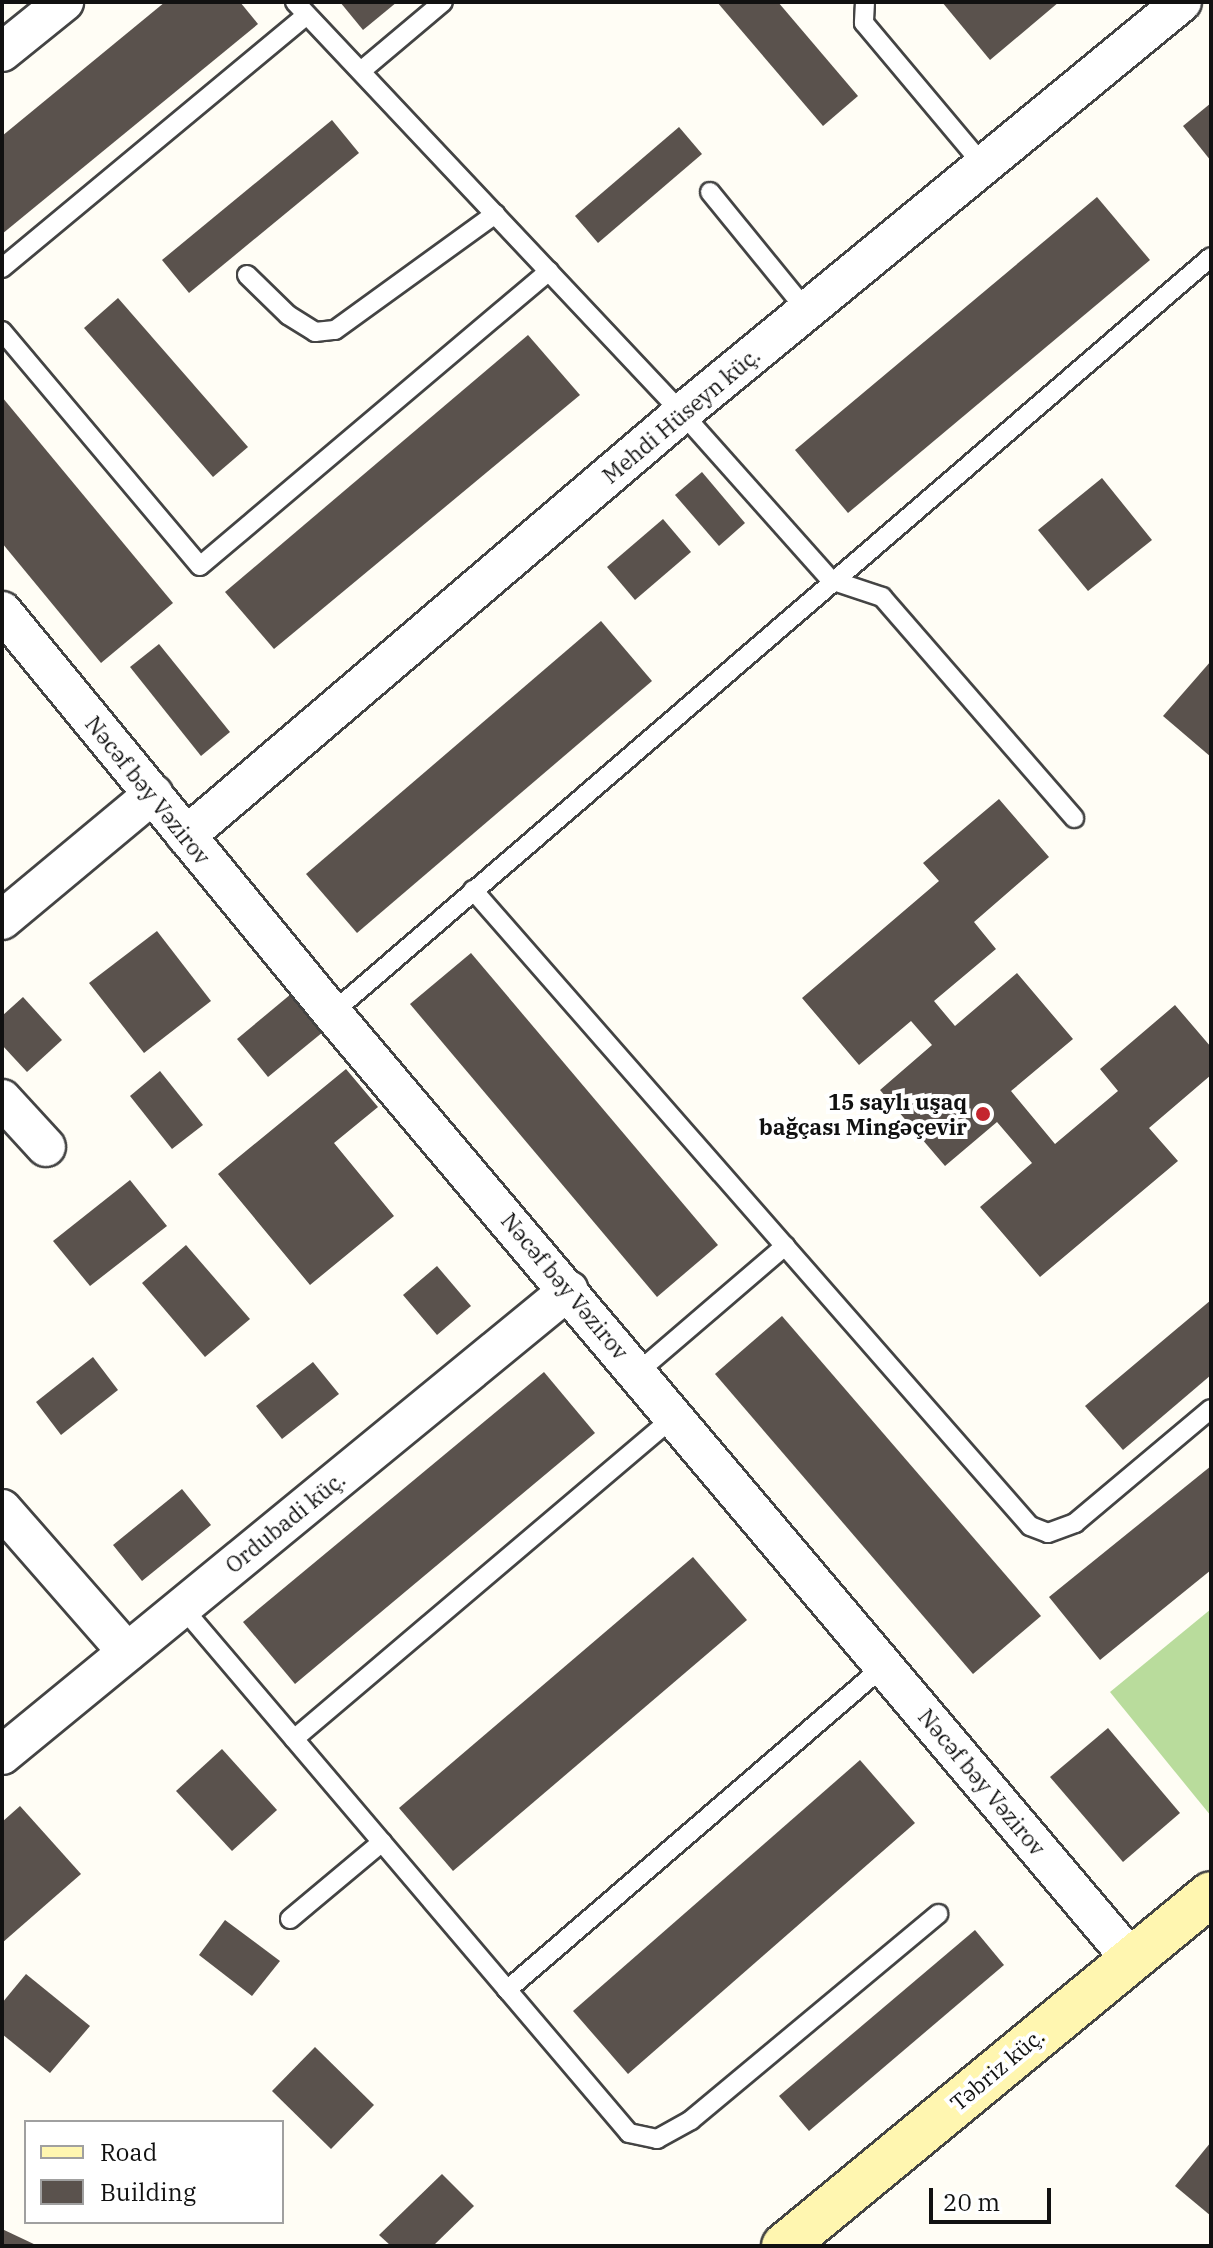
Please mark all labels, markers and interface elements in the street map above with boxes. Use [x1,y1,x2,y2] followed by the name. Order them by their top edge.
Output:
[597,341,765,489] street label: Mehdi Hüseyn küç.
[80,711,216,869] street label: Nəcəf bəy Vəzirov
[759,1088,967,1140] place label: 15 saylı uşaq bağçası Mingəçevir
[974,1105,992,1123] marker: 15 saylı uşaq bağçası Mingəçevir
[496,1207,634,1365] street label: Nəcəf bəy Vəzirov
[220,1466,350,1578] street label: Ordubadi küç.
[913,1703,1051,1861] street label: Nəcəf bəy Vəzirov
[945,2022,1049,2116] street label: Təbriz küç.
[24,2120,284,2224] legend
[100,2136,157,2168] text: Road
[933,2172,1055,2222] scale bar
[100,2176,196,2208] text: Building
[943,2186,1000,2218] text: 20 m

